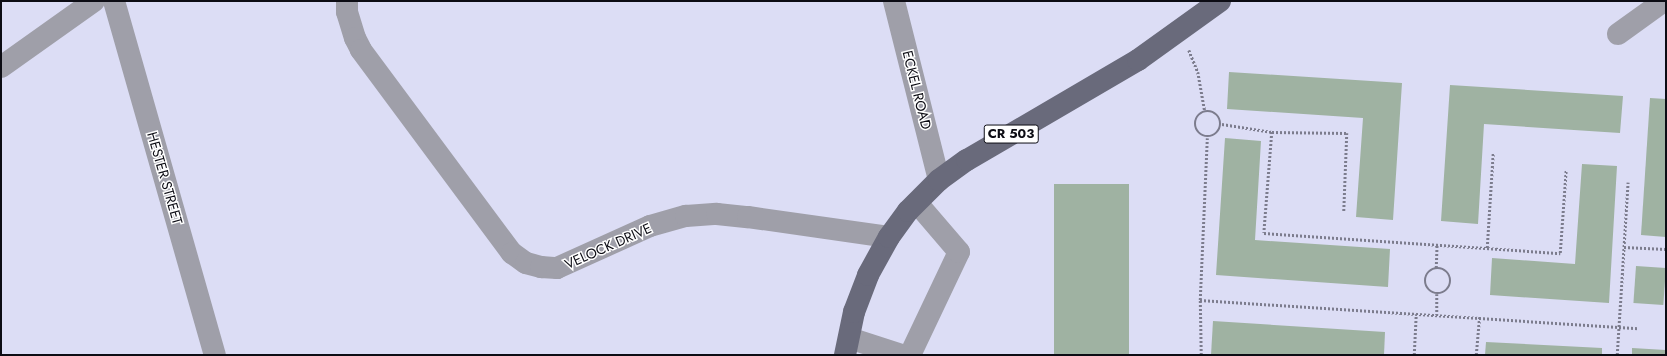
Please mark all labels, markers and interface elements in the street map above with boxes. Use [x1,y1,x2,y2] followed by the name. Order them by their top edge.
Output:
[899,49,935,131] street label: ECKEL ROAD
[983,123,1039,145] road number: CR 503
[144,130,186,226] street label: HESTER STREET
[562,219,654,273] street label: VELOCK DRIVE

